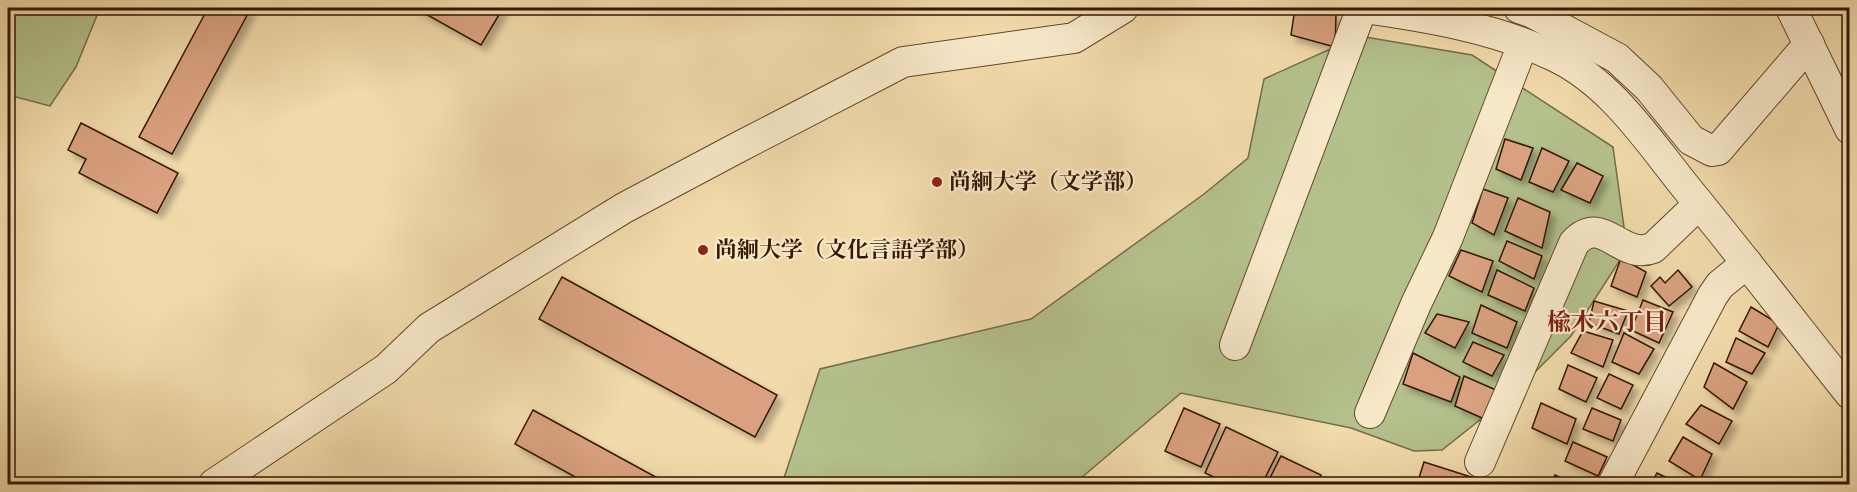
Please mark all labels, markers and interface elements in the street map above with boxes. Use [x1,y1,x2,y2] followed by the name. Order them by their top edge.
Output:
[949,168,1147,196] place label: 尚絅大学（文学部）
[930,175,944,189] marker: 尚絅大学（文学部）
[715,236,979,264] place label: 尚絅大学（文化言語学部）
[696,243,710,257] marker: 尚絅大学（文化言語学部）
[1547,307,1667,338] district label: 楡木六丁目

